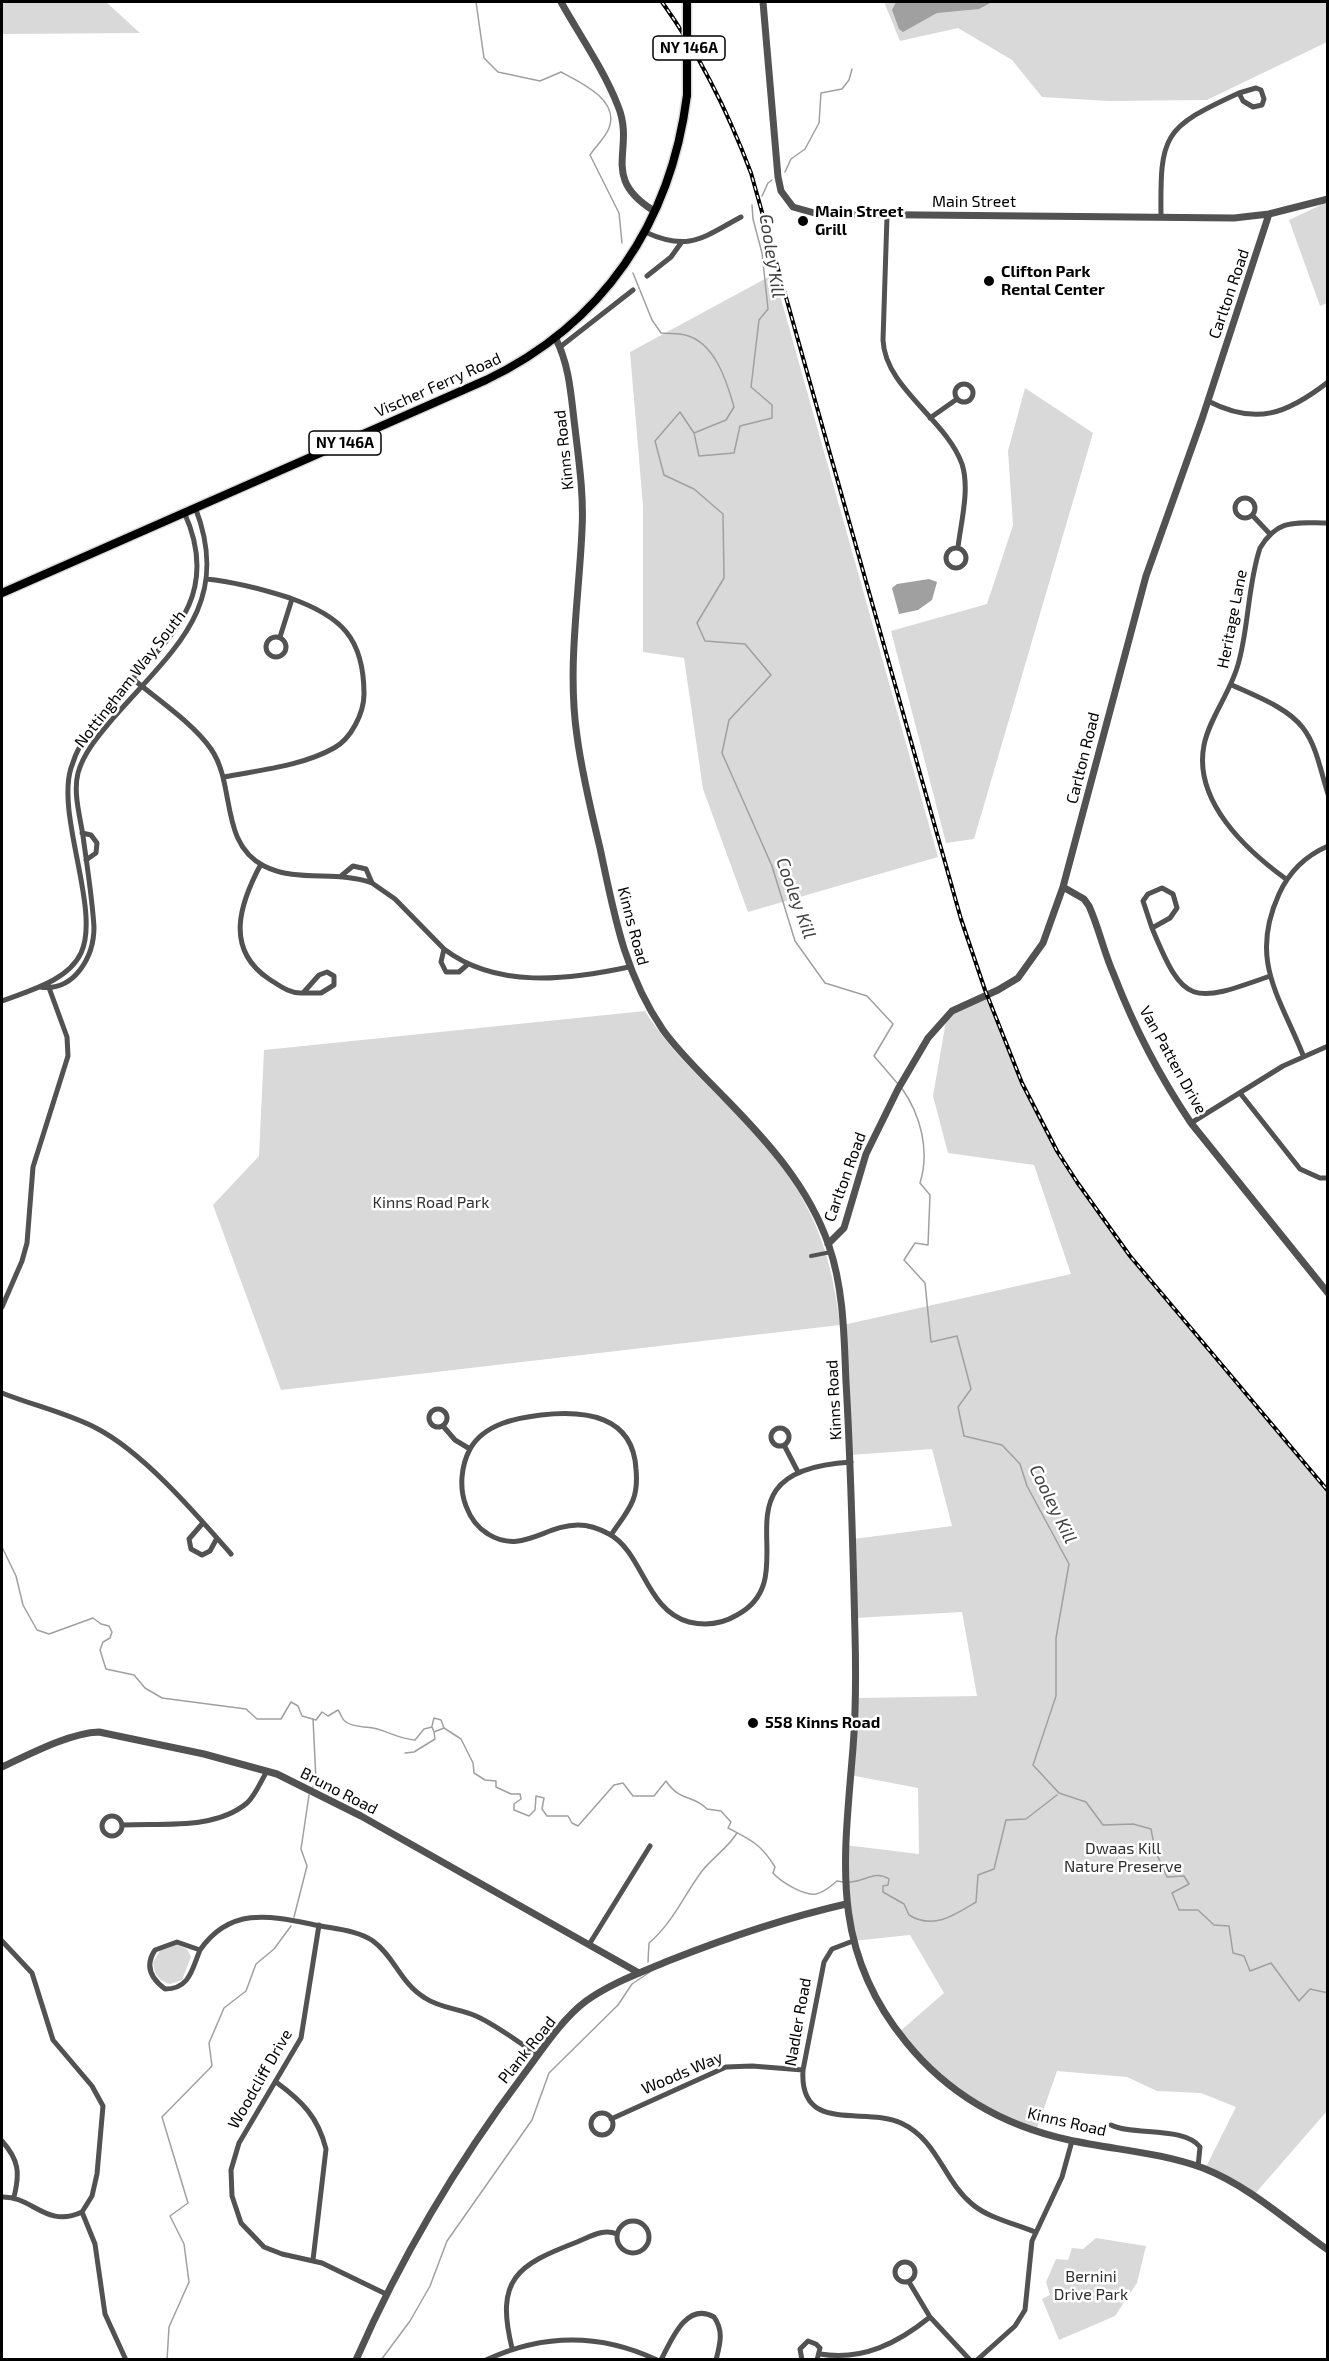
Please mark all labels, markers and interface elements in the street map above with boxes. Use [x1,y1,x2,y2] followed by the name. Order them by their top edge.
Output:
[653,36,725,60] road number: NY 146A
[932,192,1016,212] street label: Main Street
[815,202,903,240] place label: Main Street Grill
[755,212,789,300] water label: Cooley Kill
[796,214,810,228] marker: Main Street Grill
[1205,247,1253,341] street label: Carlton Road
[1001,262,1105,300] place label: Clifton Park Rental Center
[982,274,996,288] marker: Clifton Park Rental Center
[372,349,504,421] street label: Vischer Ferry Road
[550,409,578,491] street label: Kinns Road
[309,431,381,455] road number: NY 146A
[1213,568,1251,670] street label: Heritage Lane
[70,607,190,751] street label: Nottingham Way South
[1062,710,1104,806] street label: Carlton Road
[771,855,821,941] water label: Cooley Kill
[613,885,653,967] street label: Kinns Road
[1135,1003,1211,1117] street label: Van Patten Drive
[820,1130,870,1224] street label: Carlton Road
[373,1193,489,1213] park label: Kinns Road Park
[822,1359,846,1441] street label: Kinns Road
[1025,1461,1081,1547] water label: Cooley Kill
[765,1713,880,1733] place label: 558 Kinns Road
[746,1716,760,1730] marker: 558 Kinns Road
[297,1763,381,1819] street label: Bruno Road
[1064,1839,1182,1877] park label: Dwaas Kill Nature Preserve
[781,1976,815,2068] street label: Nadler Road
[494,2013,560,2087] street label: Plank Road
[224,2026,296,2132] street label: Woodcliff Drive
[639,2047,725,2099] street label: Woods Way
[1026,2104,1108,2140] street label: Kinns Road
[1054,2267,1128,2305] park label: Bernini Drive Park

